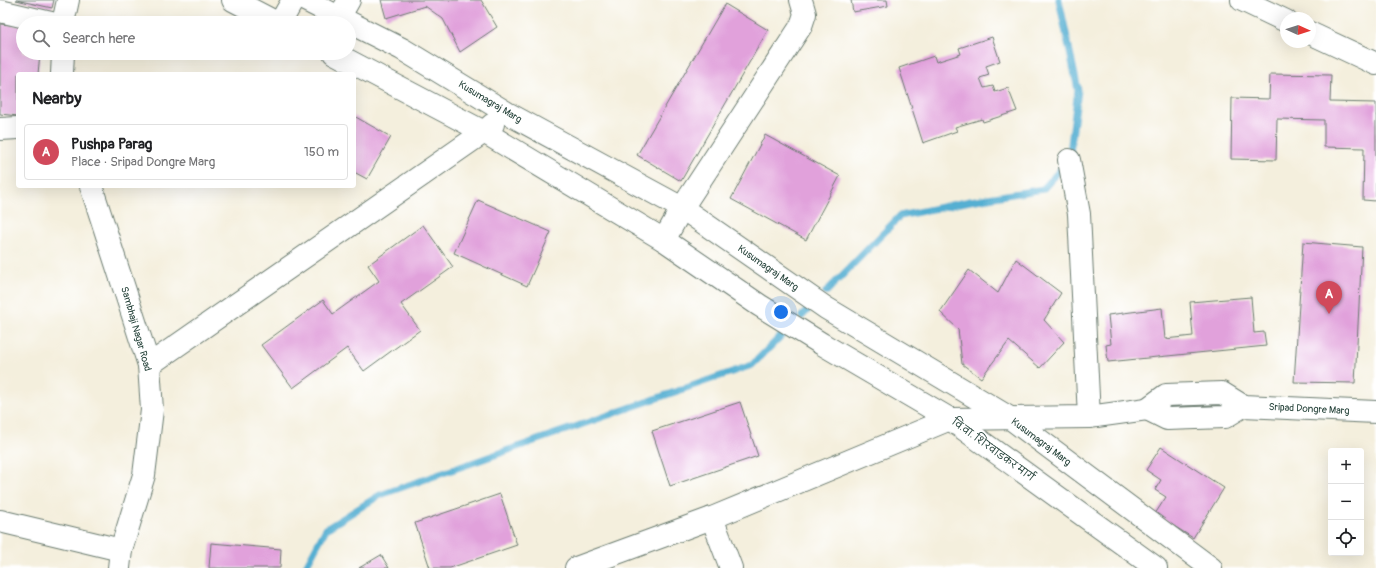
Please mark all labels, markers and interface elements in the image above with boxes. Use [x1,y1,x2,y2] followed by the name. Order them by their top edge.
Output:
[1280,12,1316,48] north arrow
[16,16,356,60] search box
[30,27,52,49] icon: search
[62,29,135,48] text: Search here
[456,78,524,126] street label: Kusumagraj Marg
[32,88,81,109] text: Nearby
[71,135,152,154] text: Pushpa Parag
[42,144,50,160] text: A
[304,144,339,160] text: 150 m
[71,154,215,170] text: Place · Sripad Dongre Marg
[735,243,801,293] street label: Kusumagraj Marg
[1316,281,1342,314] pin: A
[118,285,154,373] street label: Sambhaji Nagar Road
[771,302,791,322] your location
[1268,401,1350,417] street label: Sripad Dongre Marg
[949,413,1039,484] street label: वि.वा. शिरवाडकर मार्ग
[1009,416,1073,468] street label: Kusumagraj Marg
[1328,448,1364,556] map controls
[1328,448,1364,484] button: +
[1328,484,1364,520] button: −
[1328,520,1364,556] button: locate

